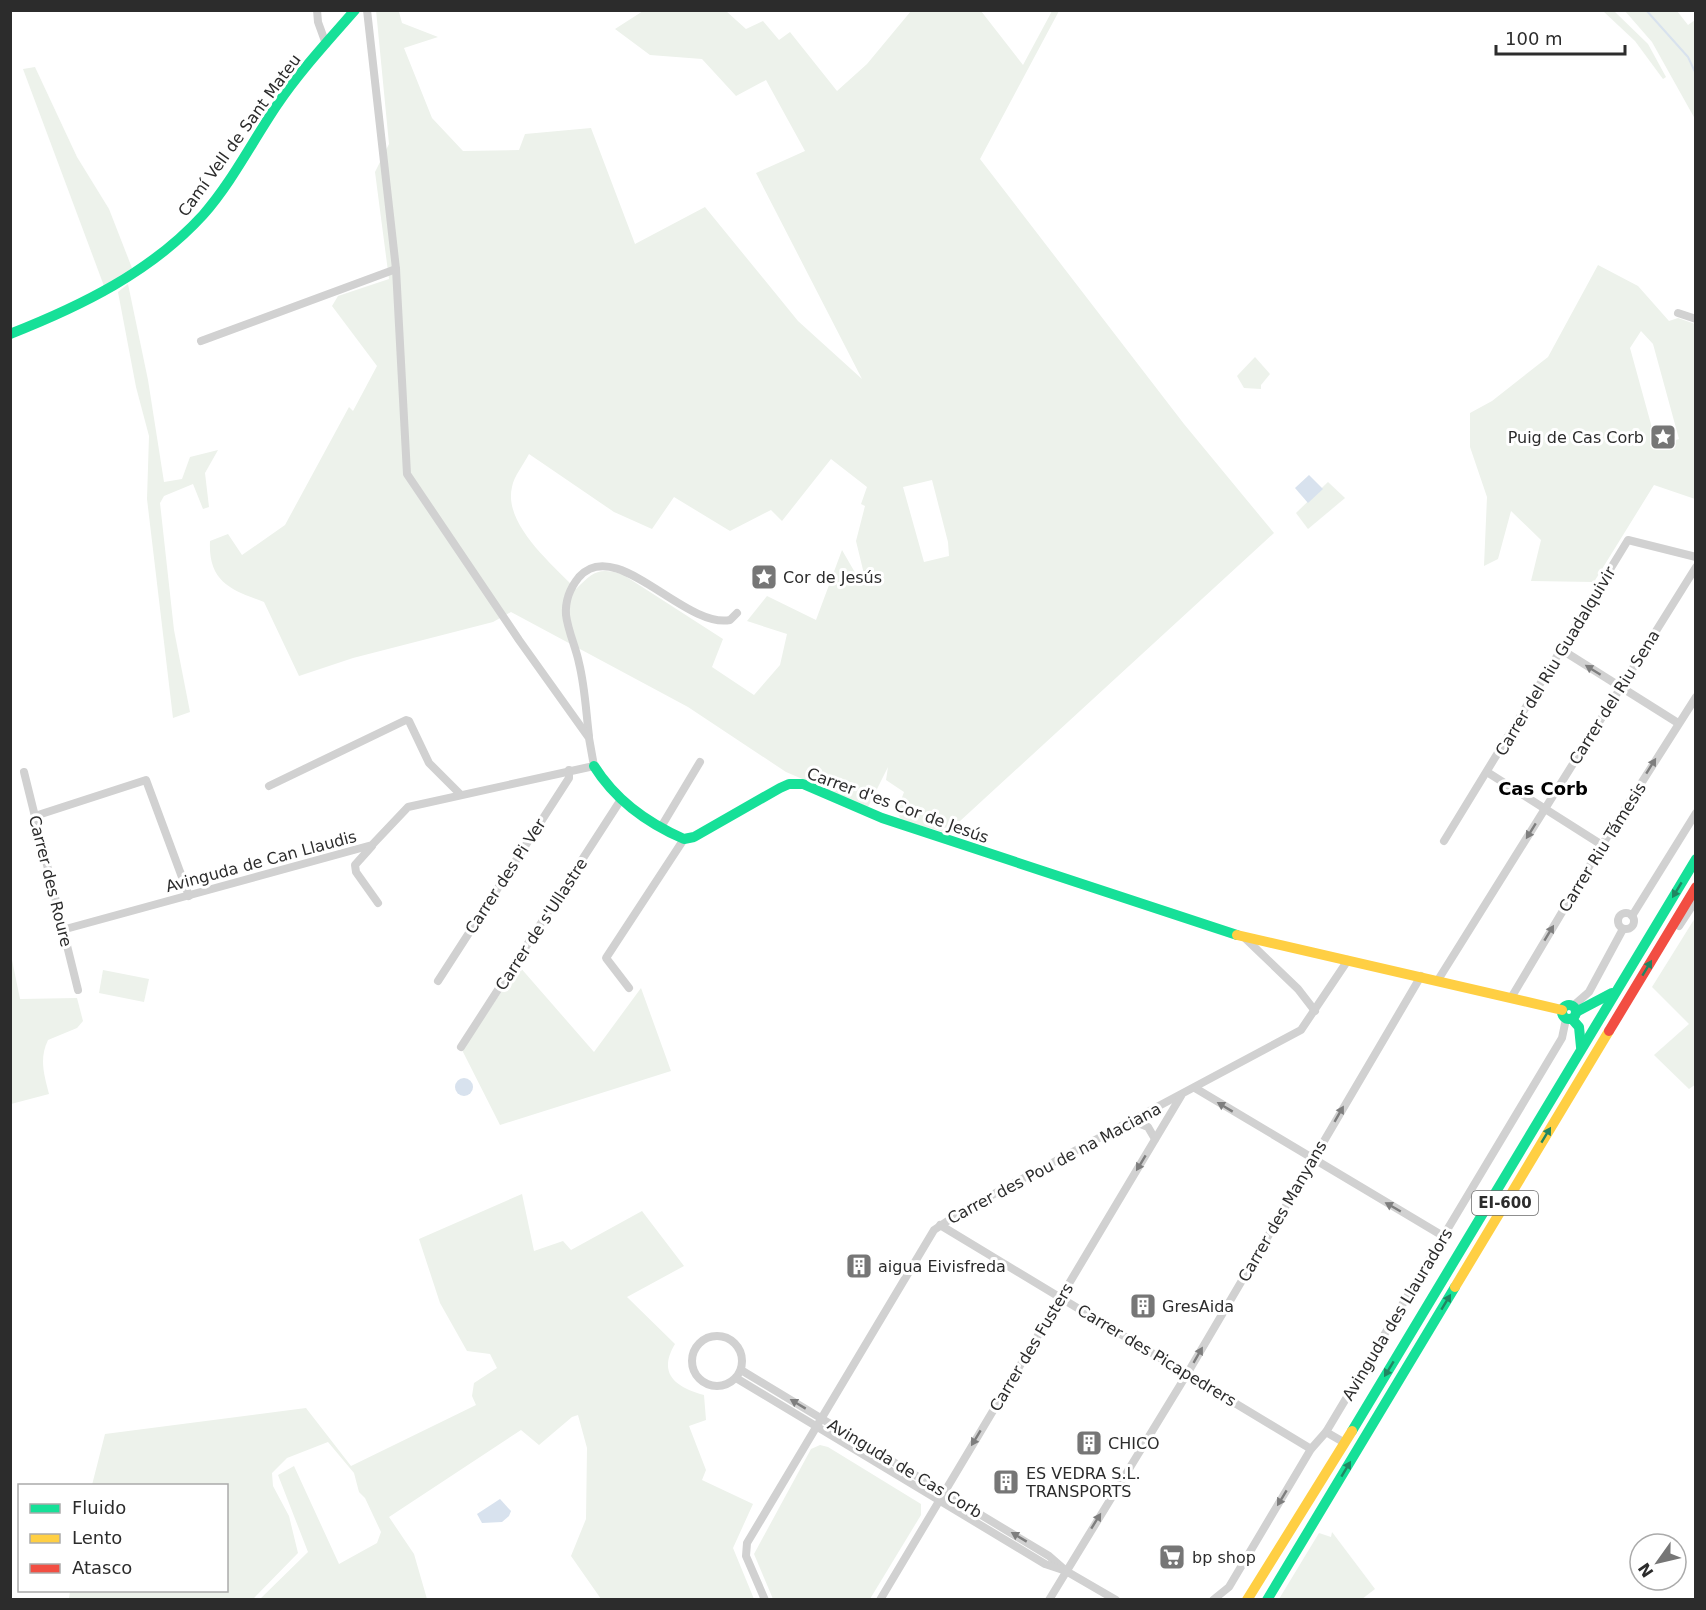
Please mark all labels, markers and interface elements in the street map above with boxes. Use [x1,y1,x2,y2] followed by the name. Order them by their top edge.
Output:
[1496,18,1625,56] scale bar
[1505,28,1563,49] text: 100 m
[174,50,305,220] street label: Camí Vell de Sant Mateu
[1648,422,1678,452] place icon: Puig de Cas Corb
[1508,428,1644,447] place label: Puig de Cas Corb
[749,562,779,592] place icon: Cor de Jesús
[1491,563,1620,759] street label: Carrer del Riu Guadalquivir
[783,568,882,587] place label: Cor de Jesús
[1565,626,1664,768] street label: Carrer del Riu Sena
[1585,665,1601,676] one-way arrow
[1646,758,1657,775] one-way arrow
[804,764,991,847] street label: Carrer d'es Cor de Jesús
[1498,778,1588,799] district label: Cas Corb
[1555,779,1650,916] street label: Carrer Riu Támesis
[25,813,76,949] street label: Carrer des Roure
[461,815,550,937] street label: Carrer des Pi Ver
[1526,822,1537,839] one-way arrow
[164,827,359,896] street label: Avinguda de Can Llaudis
[492,855,591,994] street label: Carrer de s'Ullastre
[1671,882,1682,898] one-way arrow
[1544,925,1555,941] one-way arrow
[1641,960,1652,976] one-way arrow
[944,1099,1164,1228] street label: Carrer des Pou de na Maciana
[1217,1101,1233,1112] one-way arrow
[1334,1106,1345,1122] one-way arrow
[1541,1127,1552,1143] one-way arrow
[1234,1137,1331,1285] street label: Carrer des Manyans
[1135,1155,1146,1171] one-way arrow
[1472,1191,1538,1215] road number: EI-600
[1385,1201,1401,1212] one-way arrow
[1338,1225,1456,1404] street label: Avinguda des Llauradors
[844,1251,874,1281] building icon: aigua Eivisfreda
[878,1257,1006,1276] place label: aigua Eivisfreda
[986,1280,1077,1415] street label: Carrer des Fusters
[1128,1291,1158,1321] building icon: GresAida
[1441,1293,1451,1310] one-way arrow
[1162,1297,1234,1316] place label: GresAida
[1074,1300,1240,1410] street label: Carrer des Picapedrers
[1193,1346,1203,1363] one-way arrow
[1384,1361,1394,1378] one-way arrow
[789,1399,806,1409] one-way arrow
[824,1415,985,1522] street label: Avinguda de Cas Corb
[1074,1428,1104,1458] building icon: CHICO
[971,1430,982,1446] one-way arrow
[1108,1434,1160,1453] place label: CHICO
[1340,1461,1351,1477] one-way arrow
[1025,1464,1140,1501] place label: ES VEDRA S.L. TRANSPORTS
[991,1467,1021,1497] building icon: ES VEDRA S.L. TRANSPORTS
[18,1484,228,1592] legend
[1276,1490,1287,1506] one-way arrow
[72,1497,126,1518] text: Fluido
[1091,1513,1102,1529] one-way arrow
[72,1527,122,1548] text: Lento
[1011,1532,1027,1543] one-way arrow
[1628,1532,1688,1592] north arrow
[1157,1542,1187,1572] supermarket icon: bp shop
[1192,1548,1256,1567] place label: bp shop
[72,1557,132,1578] text: Atasco
[1634,1559,1658,1581] text: N

